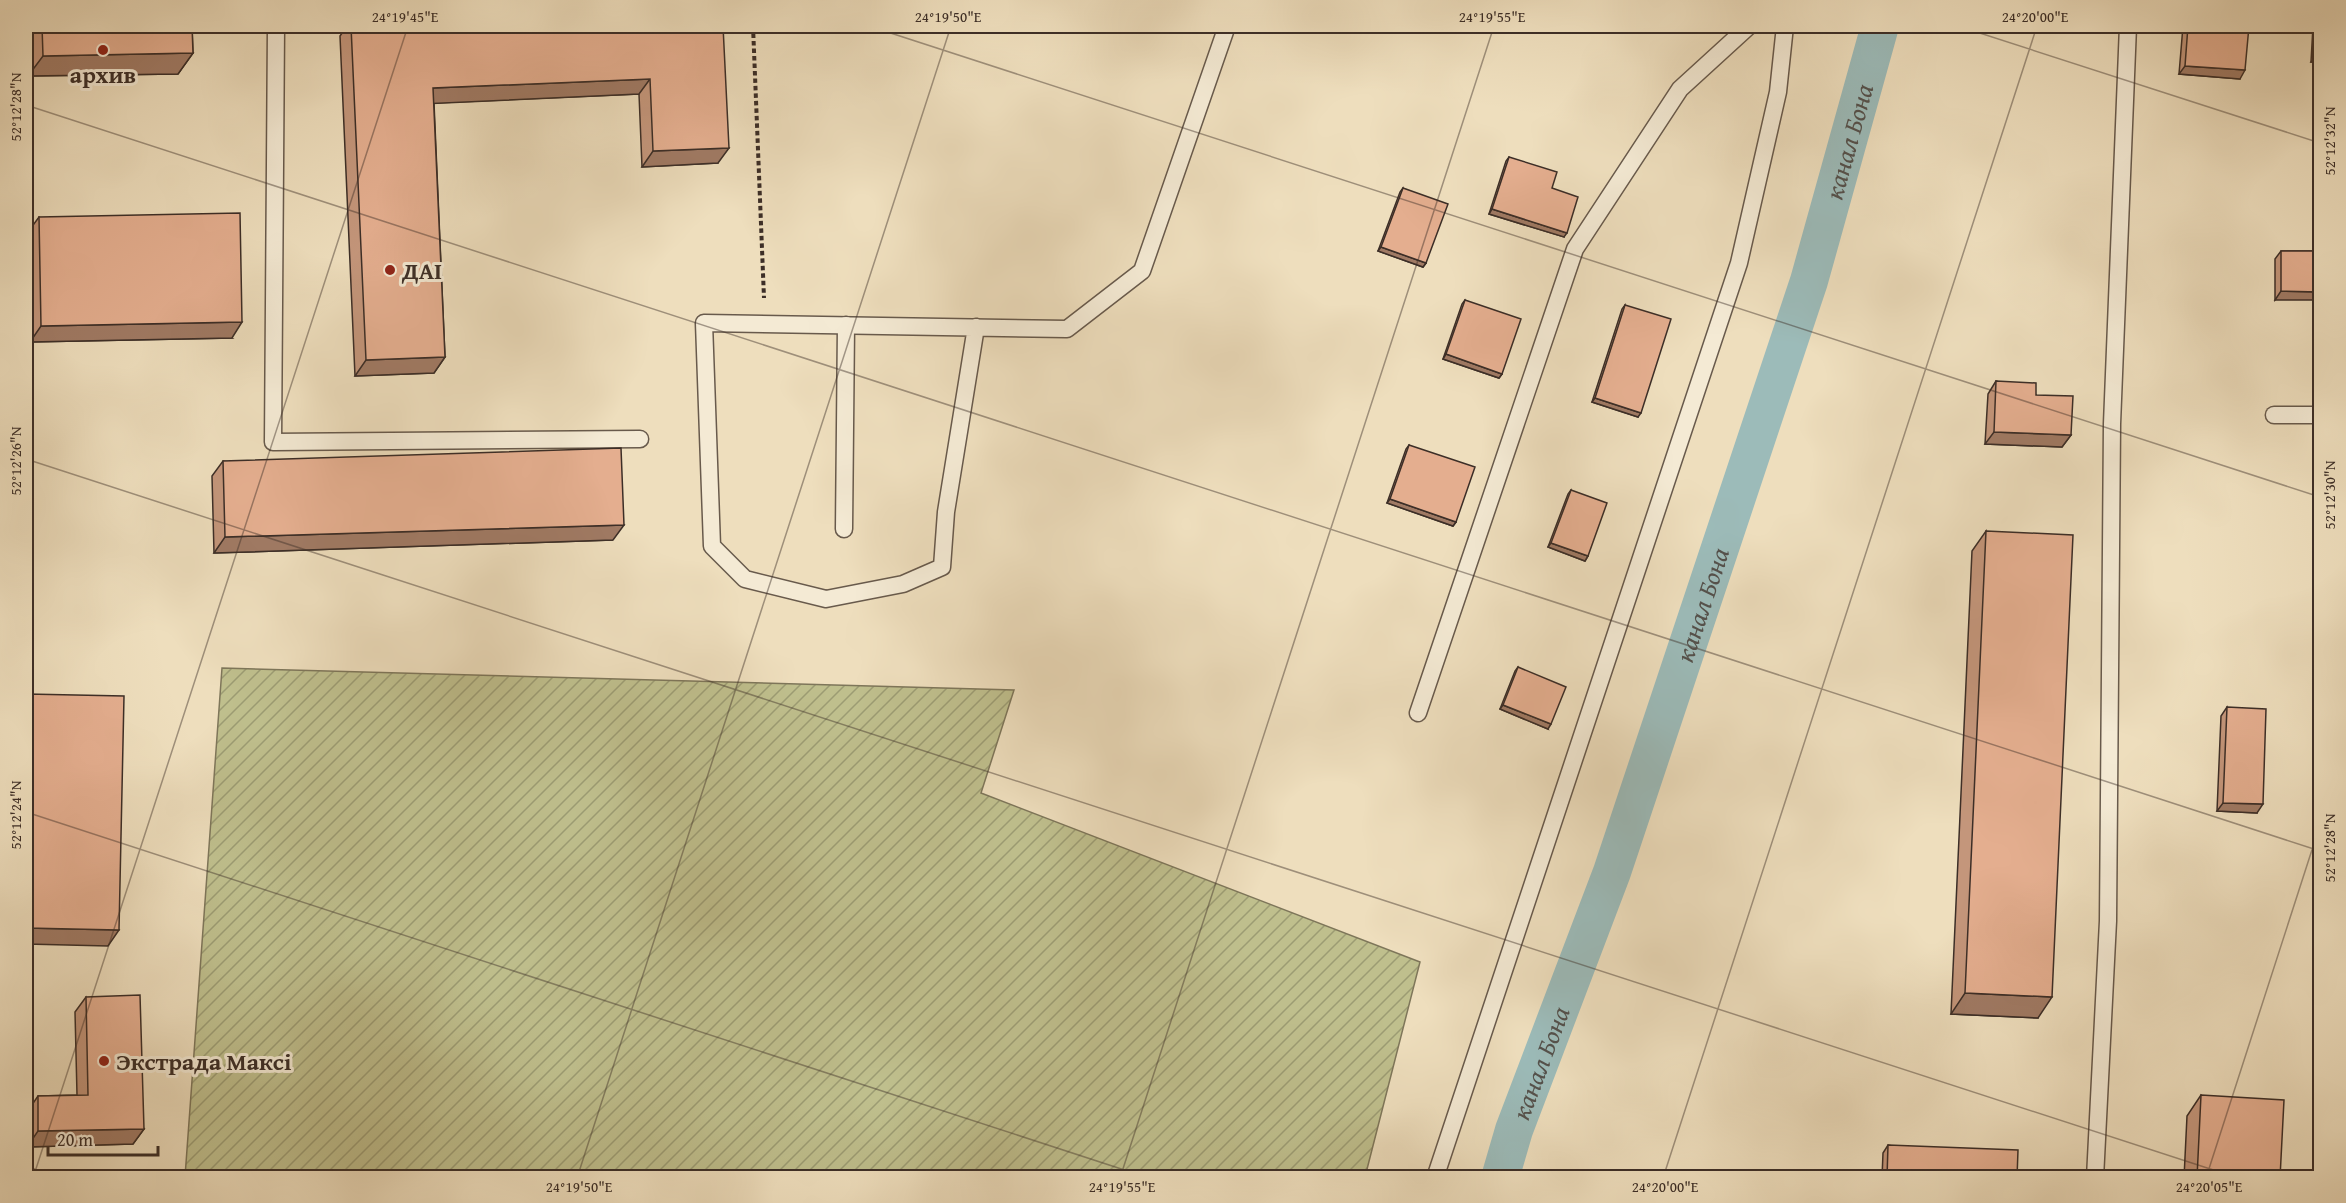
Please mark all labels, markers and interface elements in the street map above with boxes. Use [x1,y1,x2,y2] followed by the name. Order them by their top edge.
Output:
[372,6,439,27] text: 24°19'45"E
[915,6,982,27] text: 24°19'50"E
[1459,6,1526,27] text: 24°19'55"E
[2002,6,2069,27] text: 24°20'00"E
[96,43,110,57] marker: архив
[70,57,136,92] place label: архив
[5,72,26,141] text: 52°12'28"N
[1813,79,1883,204] water label: канал Бона
[2319,106,2340,175] text: 52°12'32"N
[401,253,442,288] place label: ДАІ
[383,263,397,277] marker: ДАІ
[5,426,26,495] text: 52°12'26"N
[2319,460,2340,529] text: 52°12'30"N
[1664,542,1738,667] water label: канал Бона
[5,780,26,849] text: 52°12'24"N
[2319,813,2340,882] text: 52°12'28"N
[1500,1000,1579,1125] water label: канал Бона
[116,1044,291,1079] place label: Экстрада Максі
[97,1054,111,1068] marker: Экстрада Максі
[48,1119,158,1157] scale bar
[57,1126,93,1153] text: 20 m
[546,1176,613,1197] text: 24°19'50"E
[1089,1176,1156,1197] text: 24°19'55"E
[1632,1176,1699,1197] text: 24°20'00"E
[2176,1176,2243,1197] text: 24°20'05"E

